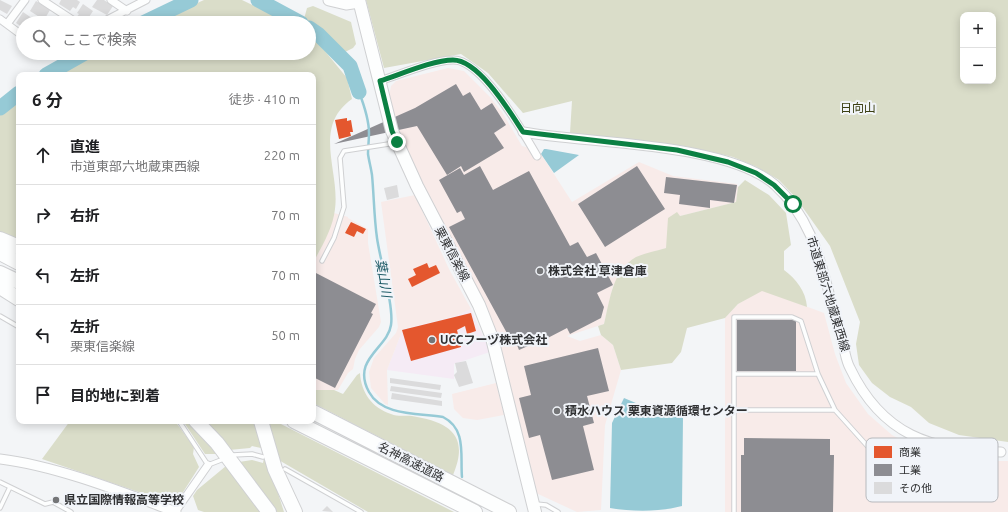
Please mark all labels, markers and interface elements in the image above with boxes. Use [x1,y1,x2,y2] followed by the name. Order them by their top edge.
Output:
[960,12,996,84] map controls
[960,12,996,48] button: +
[16,16,316,60] search box
[30,27,52,49] icon: search
[62,31,137,48] text: ここで検索
[960,48,996,84] button: −
[32,90,63,109] text: 6 分
[229,92,300,106] text: 徒歩 · 410 m
[840,101,876,114] park label: 日向山
[388,133,406,151] route end
[70,138,100,155] text: 直進
[32,144,54,166] icon: ahead
[264,148,300,162] text: 220 m
[70,159,200,173] text: 市道東部六地蔵東西線
[784,195,802,213] route start
[32,204,54,226] icon: right
[70,207,100,224] text: 右折
[271,208,300,222] text: 70 m
[433,224,472,283] street label: 栗東信楽線
[805,235,852,353] street label: 市道東部六地蔵東西線
[374,258,395,300] water label: 葉山川
[32,264,54,286] icon: left
[548,264,647,277] place label: 株式会社 草津倉庫
[535,266,545,276] marker: 株式会社 草津倉庫
[70,267,100,284] text: 左折
[271,268,300,282] text: 70 m
[70,318,100,335] text: 左折
[32,324,54,346] icon: left
[271,328,300,342] text: 50 m
[440,333,547,346] place label: UCCフーヅ株式会社
[427,335,437,345] marker: UCCフーヅ株式会社
[70,339,135,353] text: 栗東信楽線
[32,384,54,406] icon: arrive
[70,387,160,404] text: 目的地に到着
[565,404,748,417] place label: 積水ハウス 栗東資源循環センター
[552,406,562,416] marker: 積水ハウス 栗東資源循環センター
[866,438,998,502] legend
[376,439,446,484] street label: 名神高速道路
[899,446,921,458] text: 商業
[899,464,921,476] text: 工業
[899,482,932,494] text: その他
[64,493,184,506] place label: 県立国際情報高等学校
[51,495,61,505] marker: 県立国際情報高等学校

